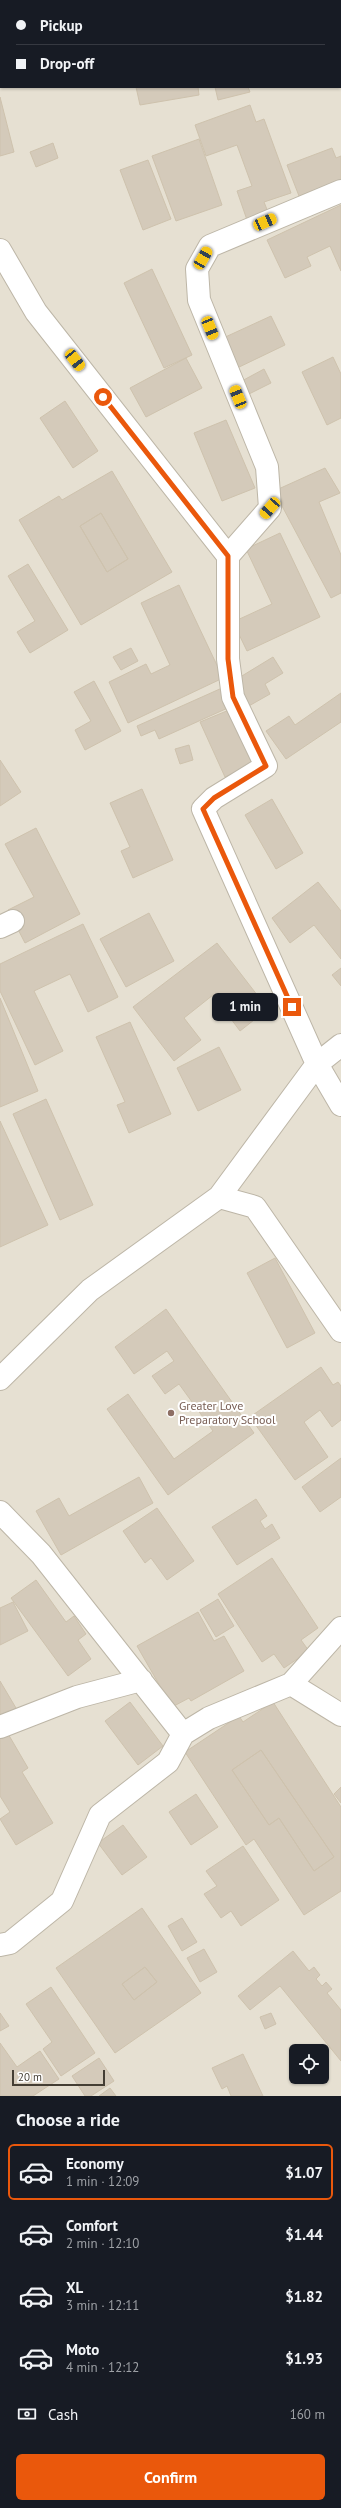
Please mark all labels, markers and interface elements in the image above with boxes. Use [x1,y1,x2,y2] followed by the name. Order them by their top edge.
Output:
[40,16,83,35] text: Pickup
[40,54,94,73] text: Drop-off
[252,212,278,232] car
[192,245,214,271] car
[200,315,220,341] car
[63,347,87,373] car
[228,384,248,410] car
[94,388,112,406] route start
[258,495,282,521] car
[212,993,278,1021] callout: 1 min
[229,998,261,1015] text: 1 min
[283,998,301,1016] route end
[179,1398,276,1427] place label: Greater Love Preparatory School
[166,1408,176,1418] marker: Greater Love Preparatory School
[289,2044,329,2084] map controls
[289,2044,329,2084] button: locate
[12,2068,105,2087] scale bar
[18,2070,42,2084] text: 20 m
[16,2108,120,2131] text: Choose a ride
[18,2154,54,2190] icon: car
[66,2154,124,2173] text: Economy
[285,2163,323,2182] text: $1.07
[66,2173,139,2190] text: 1 min · 12:09
[18,2216,54,2252] icon: car
[66,2216,118,2235] text: Comfort
[285,2225,323,2244] text: $1.44
[66,2235,139,2252] text: 2 min · 12:10
[18,2278,54,2314] icon: car
[66,2278,83,2297] text: XL
[285,2287,323,2306] text: $1.82
[66,2297,139,2314] text: 3 min · 12:11
[18,2340,54,2376] icon: car
[66,2340,99,2359] text: Moto
[285,2349,323,2368] text: $1.93
[66,2359,139,2376] text: 4 min · 12:12
[16,2403,38,2425] icon: cash
[48,2405,78,2424] text: Cash
[290,2406,325,2423] text: 160 m
[16,2454,325,2500] button: Confirm

